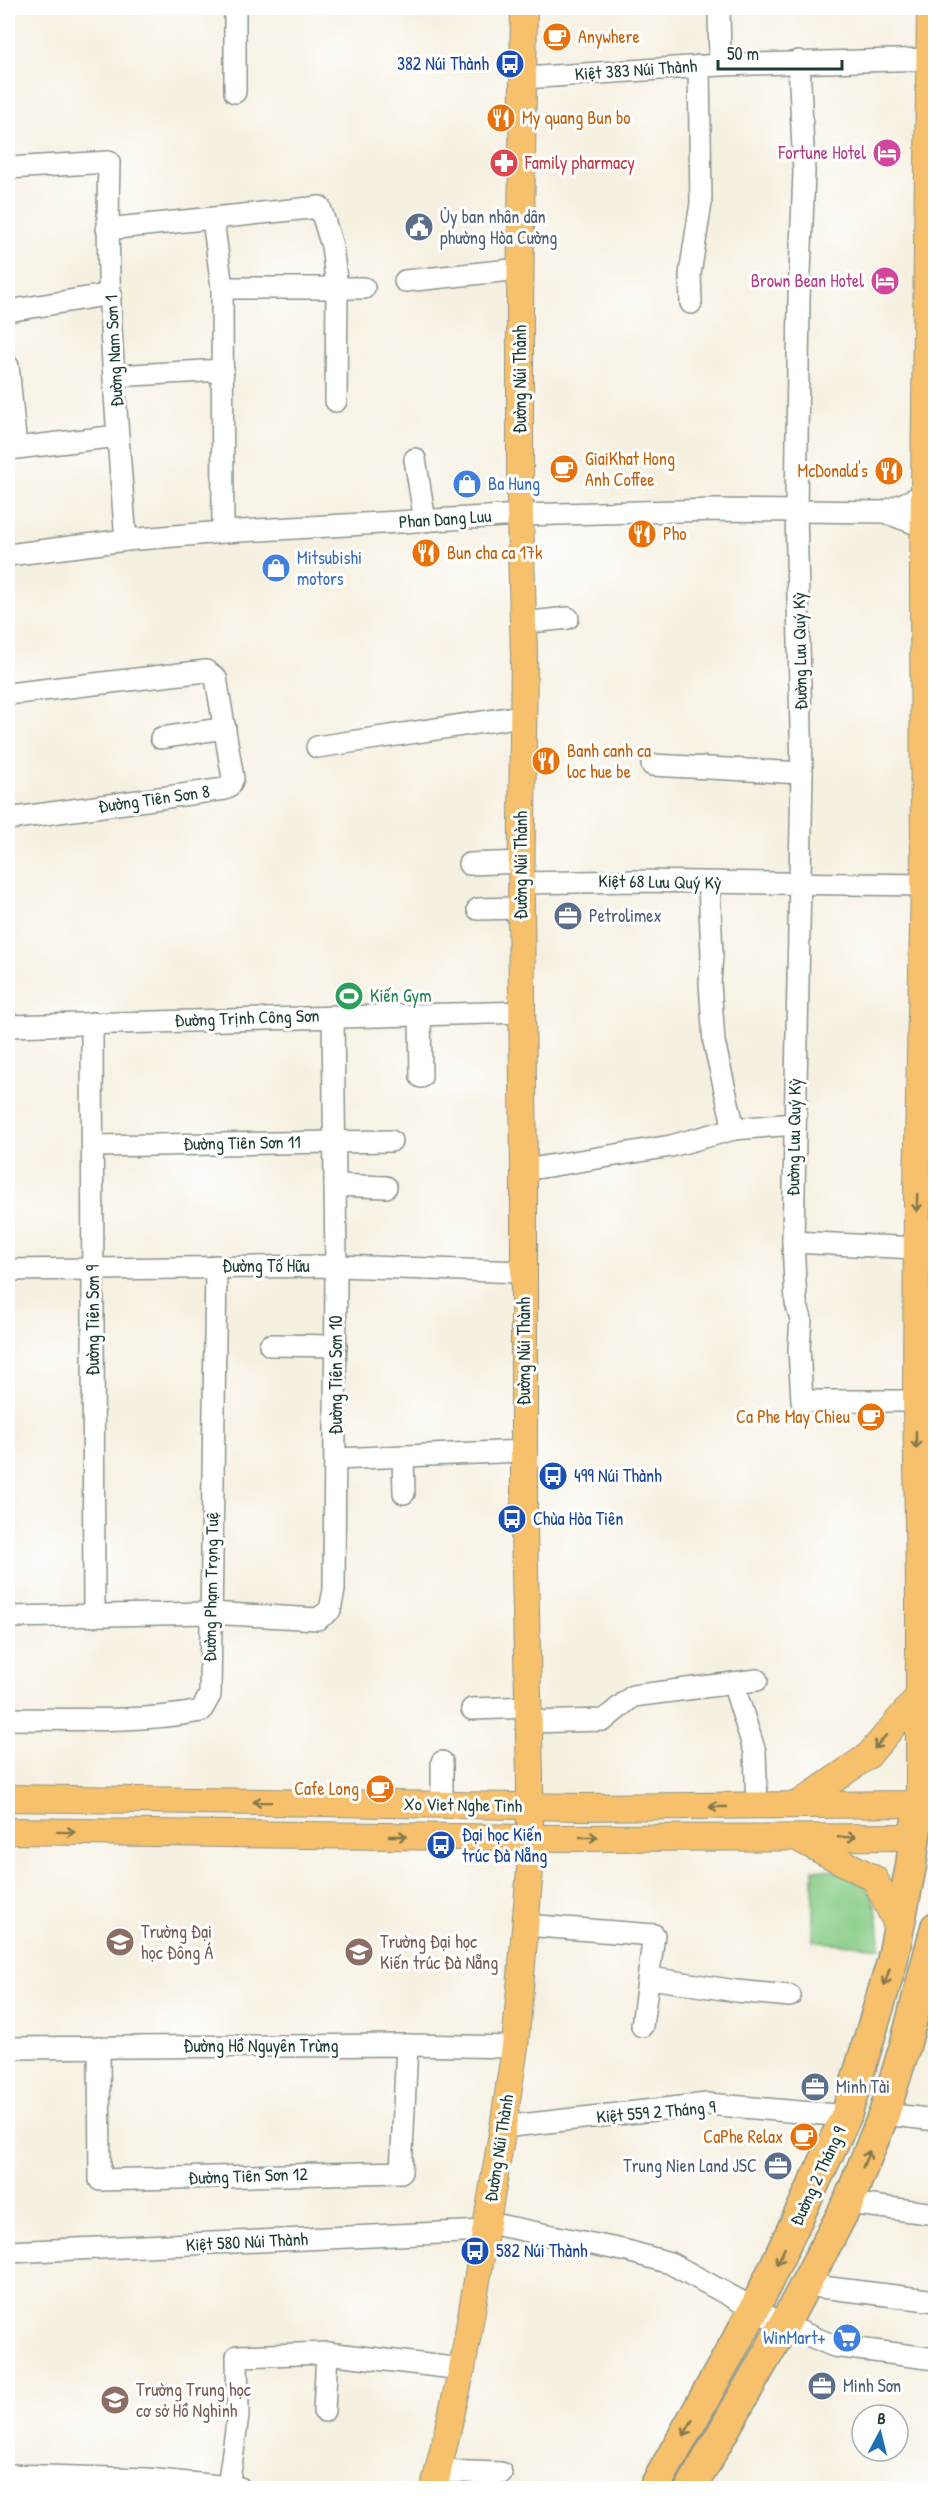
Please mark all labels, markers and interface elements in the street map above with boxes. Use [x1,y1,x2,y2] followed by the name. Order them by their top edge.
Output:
[541,21,573,53] cafe icon: Anywhere
[578,24,640,49] place label: Anywhere
[718,33,842,71] scale bar
[727,41,759,66] text: 50 m
[494,48,526,80] bus stop icon: 382 Núi Thành
[397,51,489,76] place label: 382 Núi Thành
[574,53,698,86] street label: Kiệt 383 Núi Thành
[485,102,517,134] restaurant icon: My quang Bun bo
[522,105,631,130] place label: My quang Bun bo
[871,137,903,169] hotel icon: Fortune Hotel
[777,140,866,165] place label: Fortune Hotel
[488,147,520,179] pharmacy icon: Family pharmacy
[524,150,635,175] place label: Family pharmacy
[440,204,557,250] place label: Ủy ban nhân dân phường Hòa Cường
[403,211,435,243] public building icon: Ủy ban nhân dân phường Hòa Cường
[869,265,901,297] hotel icon: Brown Bean Hotel
[751,268,864,293] place label: Brown Bean Hotel
[98,294,129,408] street label: Đường Nam Sơn 1
[507,324,532,433] street label: Đường Núi Thành
[585,446,675,492] place label: GiaiKhat Hong Anh Coffee
[548,453,580,485] cafe icon: GiaiKhat Hong Anh Coffee
[873,455,905,487] restaurant icon: McDonald's
[798,458,868,483] place label: McDonald's
[451,468,483,500] shop icon: Ba Hung
[488,471,540,496] place label: Ba Hung
[398,503,492,534] street label: Phan Dang Luu
[626,518,658,550] restaurant icon: Pho
[663,521,686,546] place label: Pho
[410,537,442,569] restaurant icon: Bun cha ca 17k
[447,540,543,565] place label: Bun cha ca 17k
[297,545,362,591] place label: Mitsubishi motors
[260,552,292,584] shop icon: Mitsubishi motors
[786,592,813,710] street label: Đường Lưu Quý Kỳ
[567,738,651,784] place label: Banh canh ca loc hue be
[530,745,562,777] restaurant icon: Banh canh ca loc hue be
[97,778,211,819] street label: Đường Tiên Sơn 8
[508,810,533,919] street label: Đường Núi Thành
[598,868,722,895] street label: Kiệt 68 Lưu Quý Kỳ
[552,900,584,932] office icon: Petrolimex
[589,903,662,928] place label: Petrolimex
[333,980,365,1012] sports icon: Kiến Gym
[370,983,431,1008] place label: Kiến Gym
[174,1002,320,1033] street label: Đường Trịnh Công Sơn
[780,1078,807,1196] street label: Đường Lưu Quý Kỳ
[183,1129,301,1156] street label: Đường Tiên Sơn 11
[911,1193,923,1213] one-way arrow
[222,1253,310,1278] street label: Đường Tố Hữu
[80,1264,105,1375] street label: Đường Tiên Sơn 9
[511,1296,536,1405] street label: Đường Núi Thành
[323,1316,348,1434] street label: Đường Tiên Sơn 10
[855,1401,887,1433] cafe icon: Ca Phe May Chieu
[736,1404,850,1429] place label: Ca Phe May Chieu
[911,1430,922,1450] one-way arrow
[537,1460,569,1492] bus stop icon: 499 Núi Thành
[574,1463,662,1488] place label: 499 Núi Thành
[496,1503,528,1535] bus stop icon: Chùa Hòa Tiên
[533,1506,623,1531] place label: Chùa Hòa Tiên
[197,1512,224,1662] street label: Đường Phạm Trọng Tuệ
[873,1734,887,1749] one-way arrow
[364,1773,396,1805] cafe icon: Cafe Long
[294,1776,359,1801] place label: Cafe Long
[404,1791,523,1818] street label: Xo Viet Nghe Tinh
[252,1796,272,1808] one-way arrow
[708,1801,728,1812] one-way arrow
[462,1822,547,1868] place label: Đại học Kiến trúc Đà Nẵng
[55,1826,75,1838] one-way arrow
[425,1829,457,1861] bus stop icon: Đại học Kiến trúc Đà Nẵng
[387,1830,407,1842] one-way arrow
[578,1831,598,1843] one-way arrow
[836,1832,856,1843] one-way arrow
[141,1919,213,1965] place label: Trường Đại học Đông Á
[104,1926,136,1958] school or university icon: Trường Đại học Đông Á
[380,1929,498,1975] place label: Trường Đại học Kiến trúc Đà Nẵng
[343,1936,375,1968] school or university icon: Trường Đại học Kiến trúc Đà Nẵng
[881,1967,892,1986] one-way arrow
[184,2033,339,2058] street label: Đường Hồ Nguyên Trừng
[799,2071,831,2103] office icon: Minh Tài
[836,2074,890,2099] place label: Minh Tài
[478,2092,519,2203] street label: Đường Núi Thành
[595,2094,717,2129] street label: Kiệt 559 2 Tháng 9
[788,2121,820,2153] cafe icon: CaPhe Relax
[784,2122,852,2230] street label: Đường 2 Tháng 9
[703,2124,783,2149] place label: CaPhe Relax
[762,2150,794,2182] office icon: Trung Nien Land JSC
[861,2150,872,2169] one-way arrow
[623,2153,757,2178] place label: Trung Nien Land JSC
[188,2161,309,2190] street label: Đường Tiên Sơn 12
[185,2226,309,2257] street label: Kiệt 580 Núi Thành
[459,2235,491,2267] bus stop icon: 582 Núi Thành
[496,2238,588,2263] place label: 582 Núi Thành
[774,2247,786,2265] one-way arrow
[831,2322,863,2354] supermarket icon: WinMart+
[763,2325,826,2350] place label: WinMart+
[806,2370,838,2402] office icon: Minh Sơn
[843,2373,901,2398] place label: Minh Sơn
[136,2377,251,2423] place label: Trường Trung học cơ sở Hồ Nghinh
[99,2384,131,2416] school or university icon: Trường Trung học cơ sở Hồ Nghinh
[850,2403,910,2463] north arrow
[876,2407,887,2430] text: B
[681,2419,693,2436] one-way arrow

